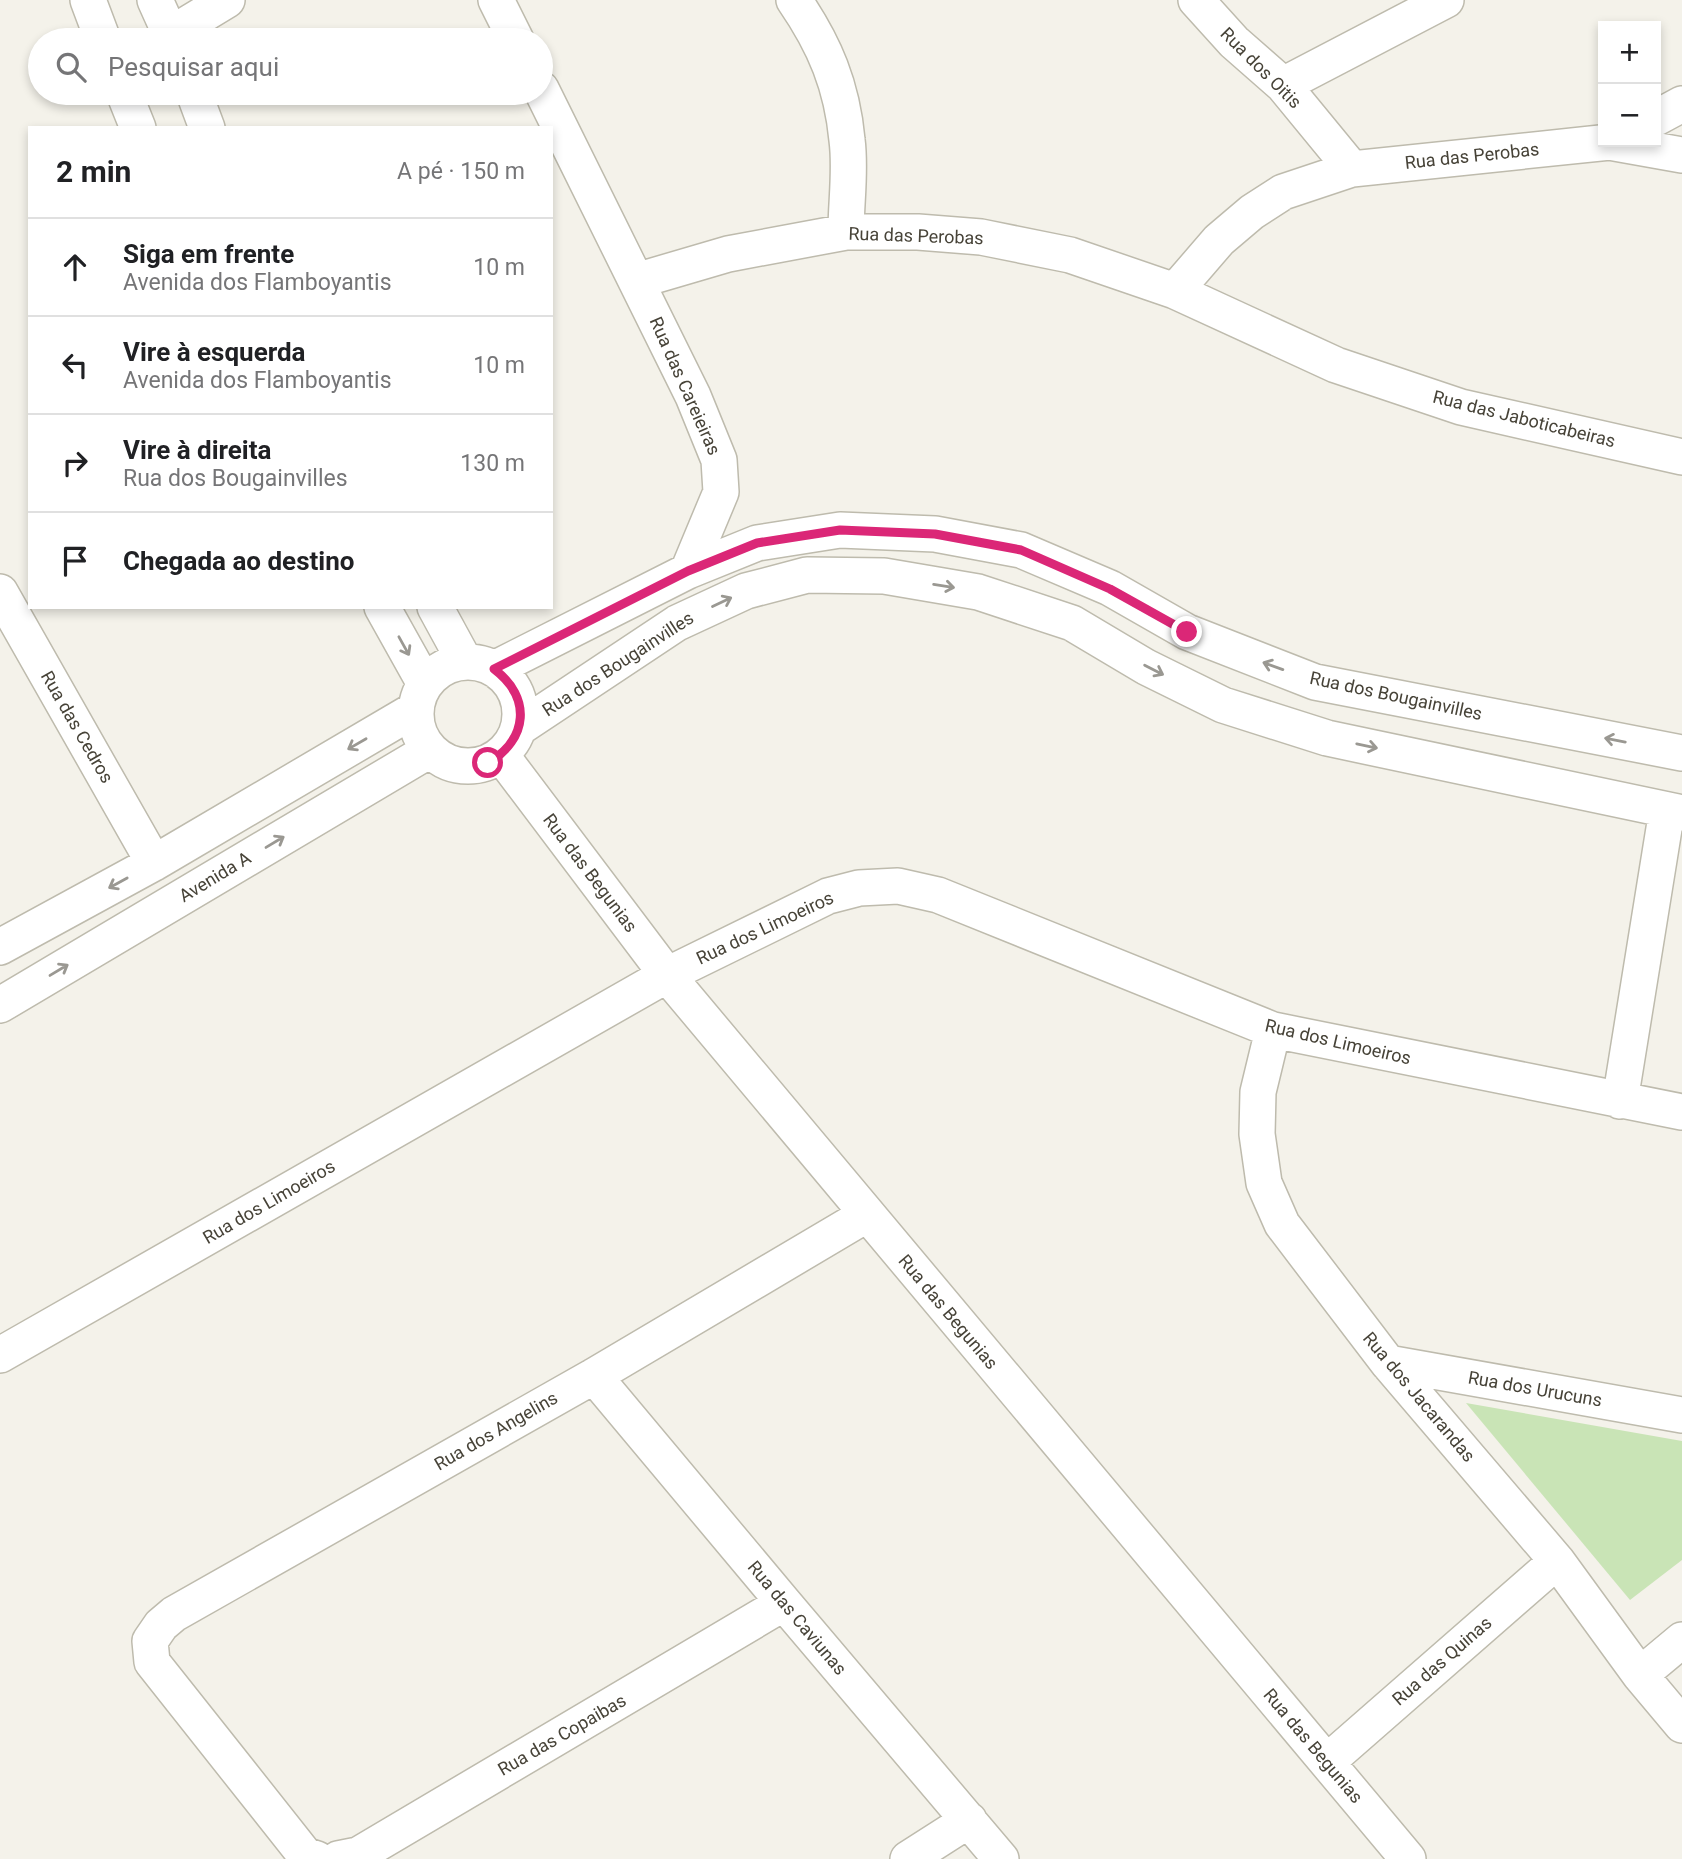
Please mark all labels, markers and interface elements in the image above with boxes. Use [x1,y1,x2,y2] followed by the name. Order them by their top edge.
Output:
[1598,21,1661,147] map controls
[1598,21,1661,84] button: +
[1217,23,1306,112] street label: Rua dos Oitis
[28,28,553,105] search box
[52,48,90,86] icon: search
[108,52,279,82] text: Pesquisar aqui
[1598,84,1661,147] button: −
[1404,138,1540,173] street label: Rua das Perobas
[56,154,131,189] text: 2 min
[397,158,525,185] text: A pé · 150 m
[848,223,984,248] street label: Rua das Perobas
[123,239,294,269] text: Siga em frente
[56,248,94,286] icon: ahead
[473,254,525,281] text: 10 m
[123,269,392,296] text: Avenida dos Flamboyantis
[646,313,725,458] street label: Rua das Careieiras
[123,337,306,367] text: Vire à esquerda
[56,346,94,384] icon: left
[473,352,525,379] text: 10 m
[123,367,392,394] text: Avenida dos Flamboyantis
[1431,386,1618,451] street label: Rua das Jaboticabeiras
[123,435,271,465] text: Vire à direita
[56,444,94,482] icon: right
[460,450,525,477] text: 130 m
[123,465,348,492] text: Rua dos Bougainvilles
[56,542,94,580] icon: arrive
[123,546,354,576] text: Chegada ao destino
[932,580,955,593] one-way arrow
[711,595,732,608] one-way arrow
[538,607,697,720] street label: Rua dos Bougainvilles
[1171,616,1202,647] route end
[397,635,411,655] one-way arrow
[1263,659,1285,671] one-way arrow
[1143,664,1163,678] one-way arrow
[37,667,118,786] street label: Rua das Cedros
[1308,667,1484,724] street label: Rua dos Bougainvilles
[1604,732,1627,746] one-way arrow
[348,737,368,751] one-way arrow
[1355,740,1378,754] one-way arrow
[472,747,503,778] route start
[539,809,642,936] street label: Rua das Begunias
[265,834,285,848] one-way arrow
[175,847,255,906] street label: Avenida A
[108,876,129,890] one-way arrow
[693,887,837,969] street label: Rua dos Limoeiros
[48,963,68,977] one-way arrow
[1263,1015,1413,1068] street label: Rua dos Limoeiros
[199,1155,339,1248] street label: Rua dos Limoeiros
[894,1250,1002,1373] street label: Rua das Begunias
[1359,1327,1480,1466] street label: Rua dos Jacarandas
[1466,1366,1604,1411] street label: Rua dos Urucuns
[430,1387,561,1474] street label: Rua dos Angelins
[744,1556,851,1679] street label: Rua das Caviunas
[1388,1612,1496,1709] street label: Rua das Quinas
[1259,1684,1367,1807] street label: Rua das Begunias
[494,1689,630,1780] street label: Rua das Copaibas

